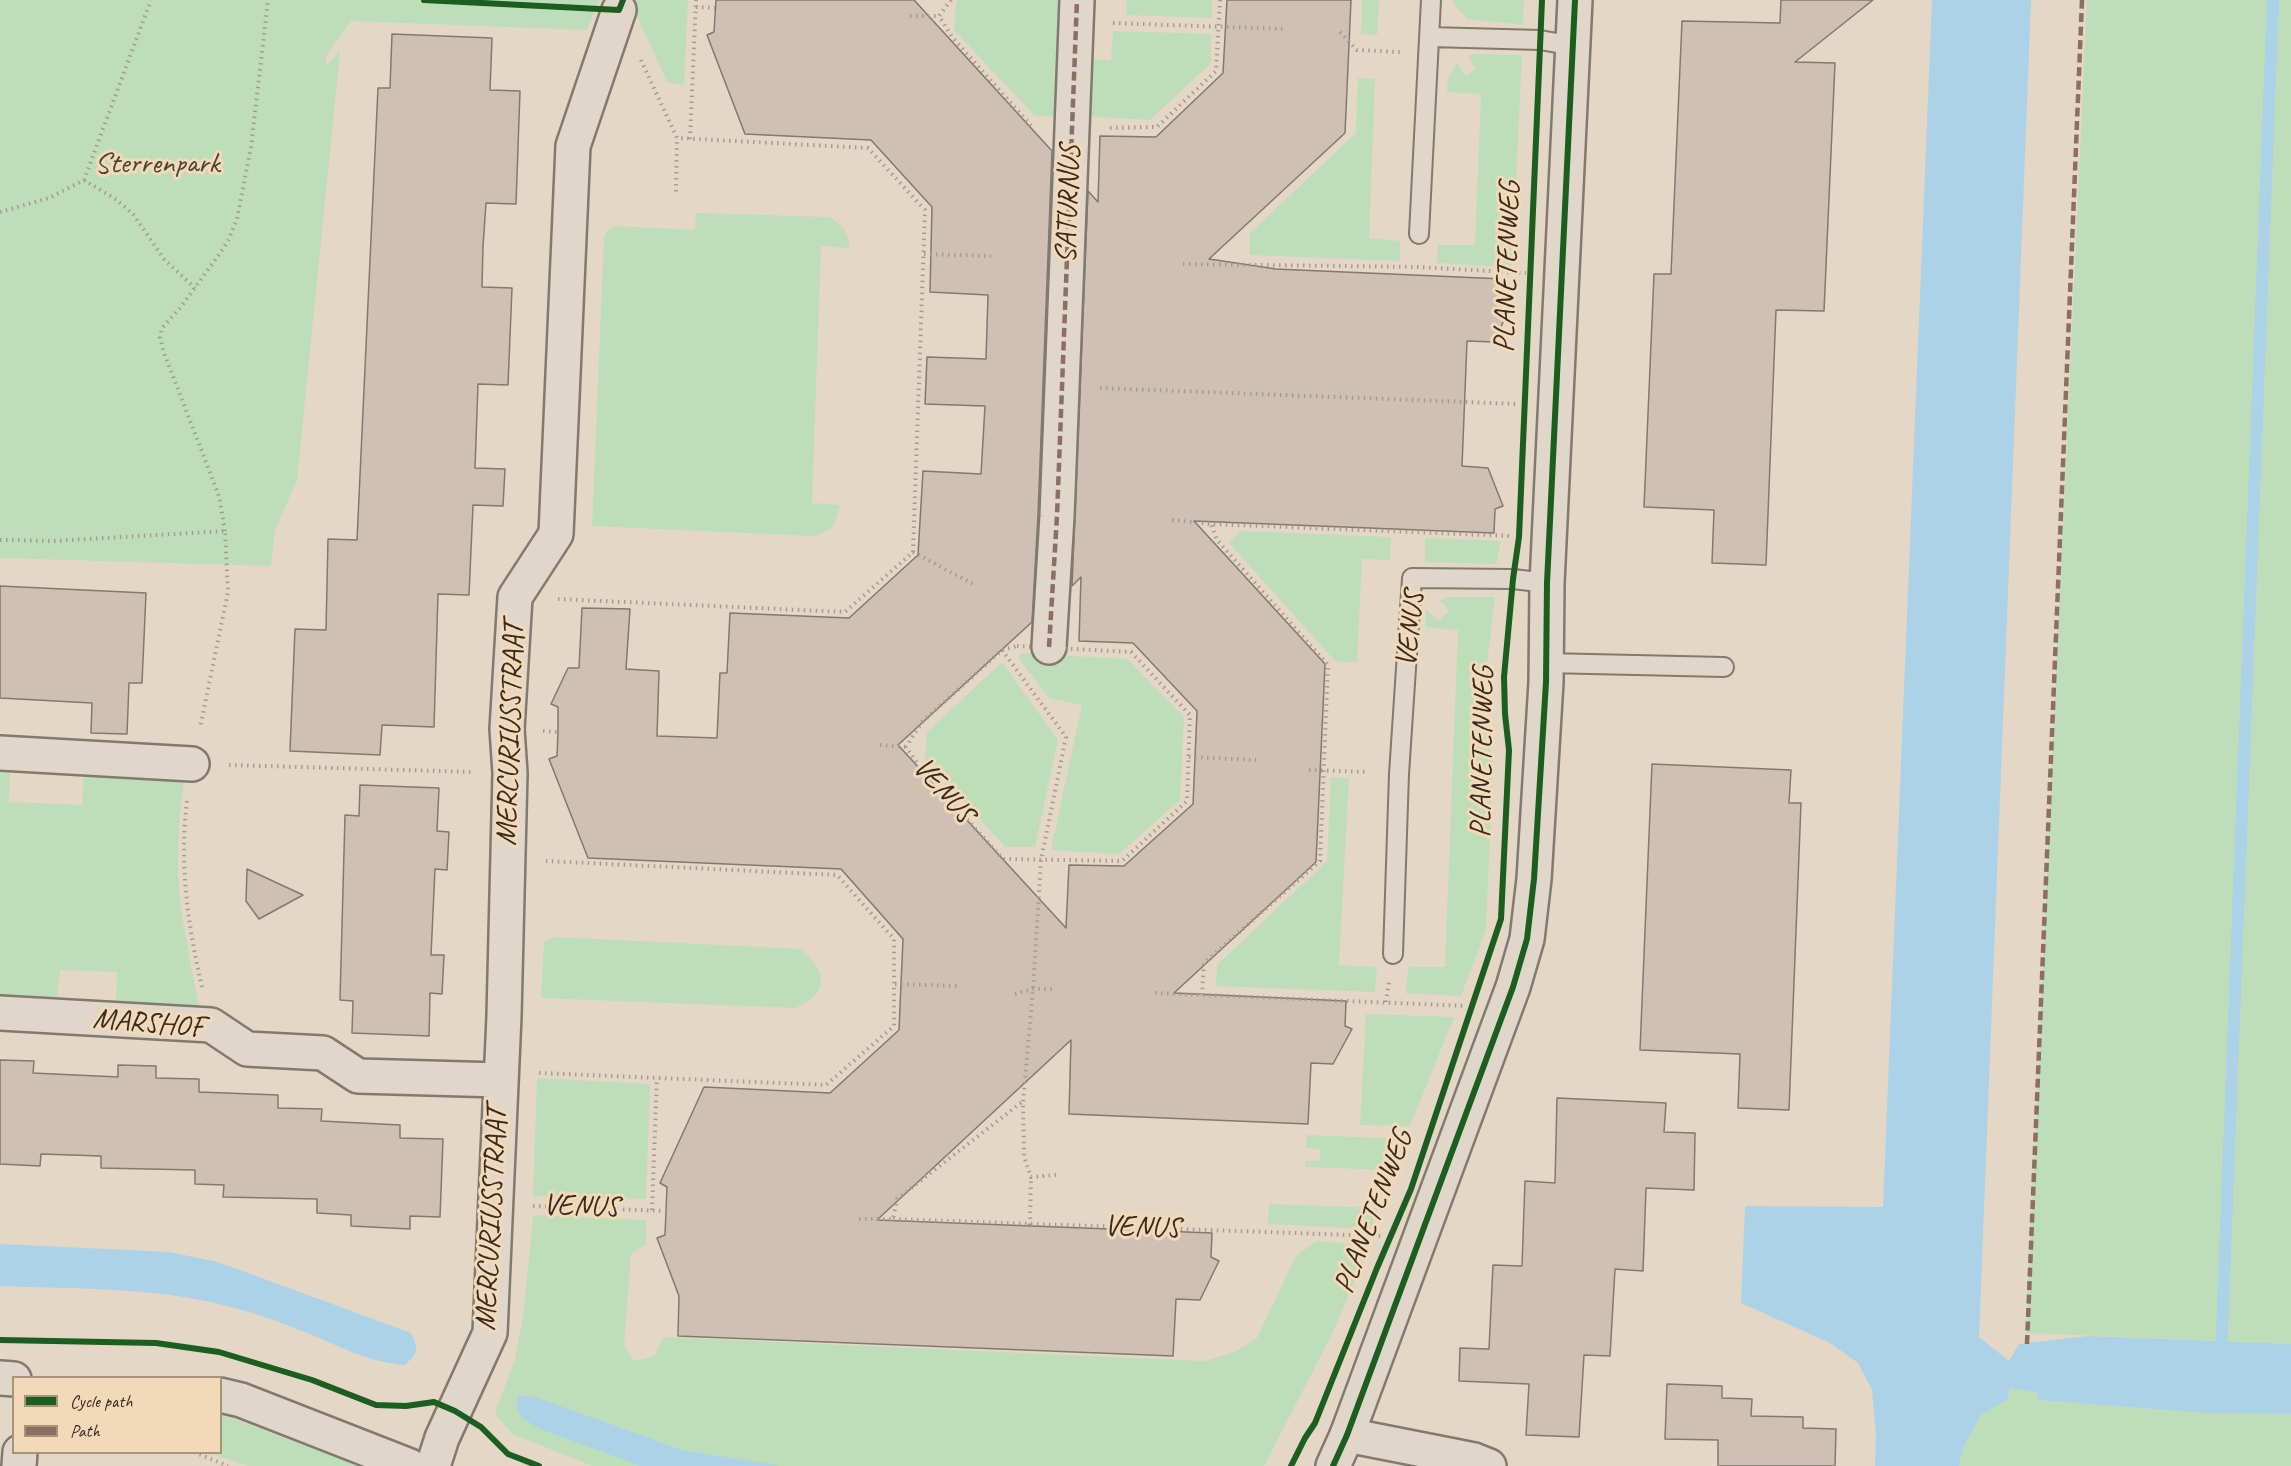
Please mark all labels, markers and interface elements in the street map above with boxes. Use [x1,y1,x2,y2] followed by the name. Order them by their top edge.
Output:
[1049,144,1089,264] street label: SATURNUS
[94,146,220,182] park label: Sterrenpark
[1487,181,1529,353] street label: PLANETENWEG
[1389,589,1433,669] street label: VENUS
[489,622,533,846] street label: MERCURIUSSTRAAT
[1464,666,1502,838] street label: PLANETENWEG
[904,751,982,831] street label: VENUS
[91,1001,205,1047] street label: MARSHOF
[468,1106,516,1332] street label: MERCURIUSSTRAAT
[1327,1126,1421,1298] street label: PLANETENWEG
[542,1188,620,1226] street label: VENUS
[1103,1209,1181,1247] street label: VENUS
[12,1376,222,1454] legend
[70,1390,132,1412] text: Cycle path
[70,1420,100,1442] text: Path

